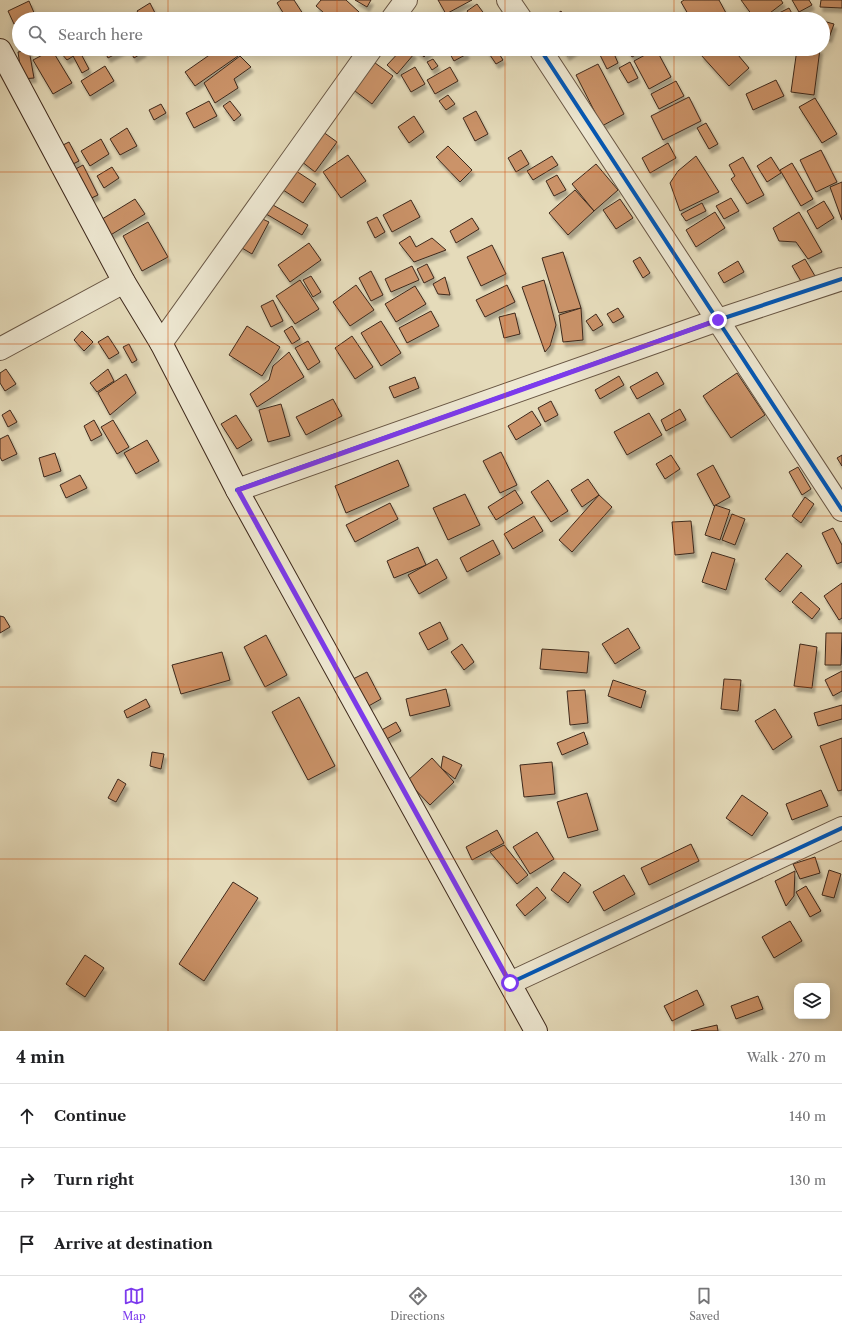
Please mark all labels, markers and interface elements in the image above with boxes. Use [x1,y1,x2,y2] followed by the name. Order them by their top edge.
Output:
[12,12,830,56] search box
[26,23,48,45] icon: search
[58,25,143,44] text: Search here
[709,311,727,329] route end
[501,974,519,992] route start
[794,983,830,1019] map controls
[794,983,830,1019] button: layers
[16,1047,65,1067] text: 4 min
[747,1049,826,1065] text: Walk · 270 m
[16,1105,38,1127] icon: ahead
[54,1106,126,1125] text: Continue
[789,1108,826,1124] text: 140 m
[16,1169,38,1191] icon: right
[54,1170,134,1189] text: Turn right
[790,1172,826,1188] text: 130 m
[16,1233,38,1255] icon: arrive
[54,1234,213,1253] text: Arrive at destination
[122,1285,146,1323] tab: Map
[390,1285,445,1323] tab: Directions
[689,1285,720,1323] tab: Saved

